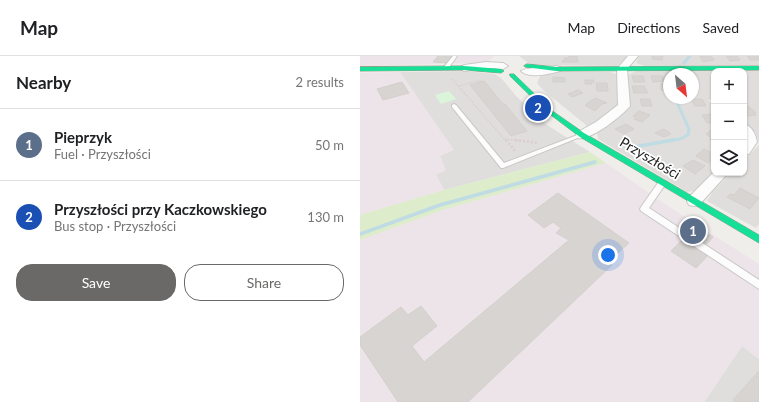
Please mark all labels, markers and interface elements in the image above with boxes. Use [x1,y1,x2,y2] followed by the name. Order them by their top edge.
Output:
[20,16,58,39] text: Map
[568,19,595,36] text: Map
[617,19,680,36] text: Directions
[702,19,739,36] text: Saved
[663,68,699,104] north arrow
[711,68,747,176] map controls
[711,68,747,104] button: +
[16,72,71,93] text: Nearby
[296,74,344,90] text: 2 results
[525,93,551,123] pin: 2
[711,104,747,140] button: −
[54,128,112,146] text: Pieprzyk
[617,133,684,182] street label: Przyszłości
[25,137,33,153] text: 1
[315,137,344,153] text: 50 m
[711,140,747,176] button: layers
[54,146,151,162] text: Fuel · Przyszłości
[54,200,267,218] text: Przyszłości przy Kaczkowskiego
[25,209,33,225] text: 2
[307,209,344,225] text: 130 m
[680,216,706,246] pin: 1
[54,218,176,234] text: Bus stop · Przyszłości
[598,245,618,265] your location
[16,264,176,301] button: Save
[184,264,344,301] button: Share

